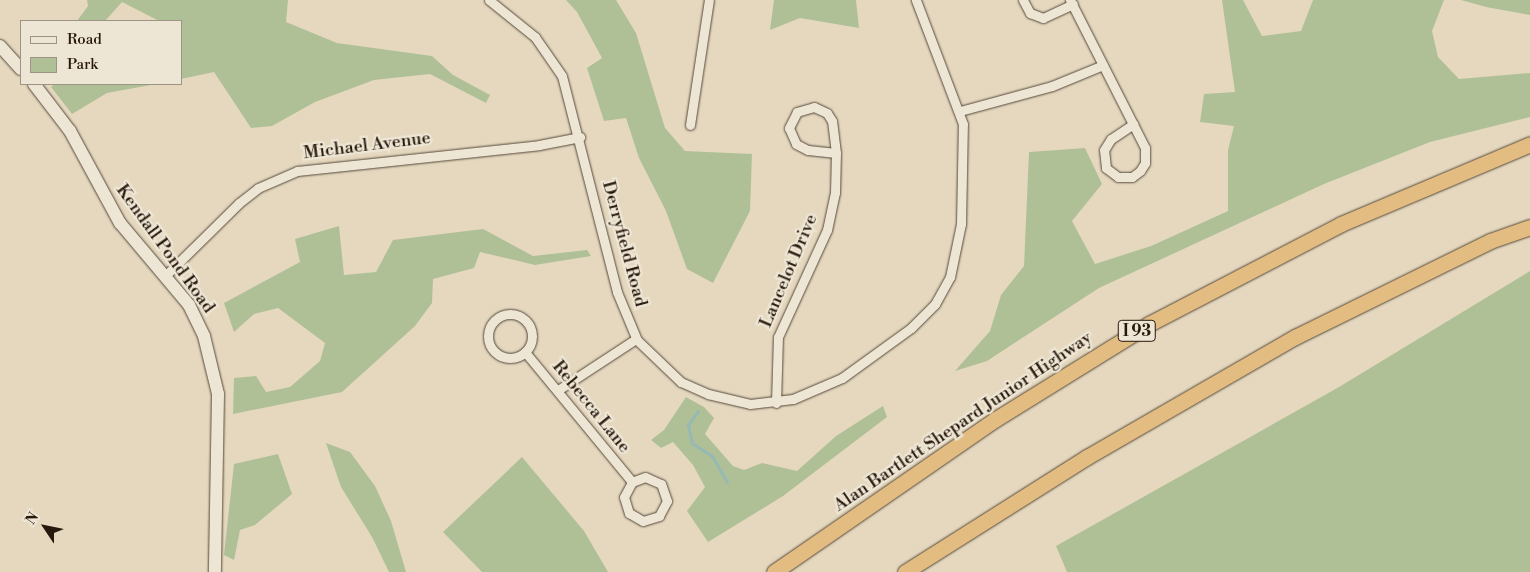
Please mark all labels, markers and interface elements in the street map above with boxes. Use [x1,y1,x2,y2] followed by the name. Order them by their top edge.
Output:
[20,20,182,85] legend
[67,30,102,49] text: Road
[67,55,98,74] text: Park
[302,127,432,165] street label: Michael Avenue
[597,179,651,309] street label: Derryfield Road
[111,180,219,318] street label: Kendall Pond Road
[755,211,823,331] street label: Lancelot Drive
[1117,318,1157,344] road number: I 93
[830,327,1096,517] street label: Alan Bartlett Shepard Junior Highway
[547,356,635,458] street label: Rebecca Lane
[20,502,70,552] north arrow
[22,509,43,528] text: N

